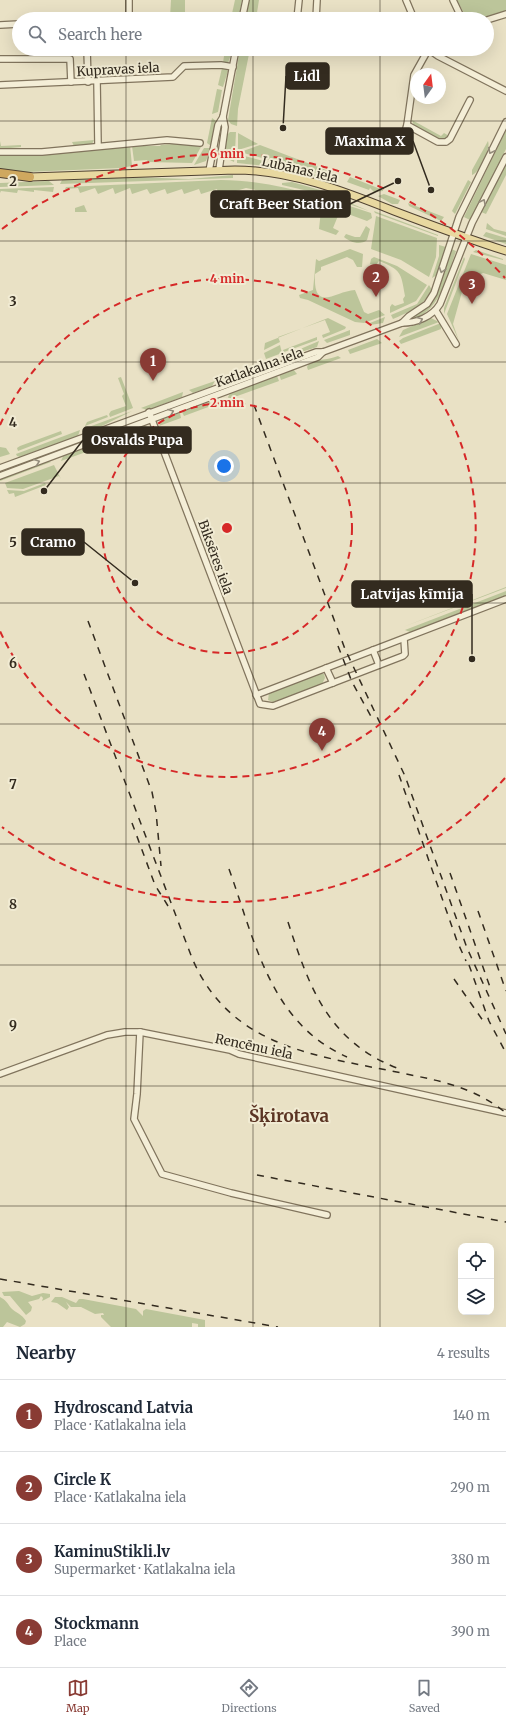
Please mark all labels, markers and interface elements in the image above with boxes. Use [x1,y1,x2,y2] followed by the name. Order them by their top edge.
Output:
[12,12,494,56] search box
[26,23,48,45] icon: search
[58,25,142,44] text: Search here
[76,59,160,80] street label: Kupravas iela
[286,63,329,89] callout: Lidl
[294,67,321,85] text: Lidl
[410,68,446,104] north arrow
[326,128,413,154] callout: Maxima X
[335,132,406,150] text: Maxima X
[210,146,244,161] text: 6 min
[488,147,496,155] one-way arrow
[260,152,340,187] street label: Lubānas iela
[9,173,17,190] text: 2
[211,191,350,217] callout: Craft Beer Station
[220,195,343,213] text: Craft Beer Station
[478,199,485,206] one-way arrow
[363,264,389,297] pin: 2
[438,266,447,273] one-way arrow
[210,271,244,286] text: 4 min
[459,271,485,304] pin: 3
[9,293,17,310] text: 3
[416,316,423,324] one-way arrow
[213,344,305,391] street label: Katlakalna iela
[140,348,166,381] pin: 1
[210,395,244,410] text: 2 min
[168,408,175,416] one-way arrow
[9,414,18,431] text: 4
[83,427,191,453] callout: Osvalds Pupa
[91,431,183,449] text: Osvalds Pupa
[214,456,234,476] your location
[33,459,40,467] one-way arrow
[194,518,237,597] street label: Biksēres iela
[220,521,234,535] centre of rings
[22,529,84,555] callout: Cramo
[30,533,76,551] text: Cramo
[9,534,17,551] text: 5
[352,581,472,607] callout: Latvijas ķīmija
[360,585,464,604] text: Latvijas ķīmija
[9,655,17,672] text: 6
[309,718,335,751] pin: 4
[9,776,17,793] text: 7
[9,896,17,913] text: 8
[9,1017,17,1034] text: 9
[213,1030,294,1063] street label: Rencēnu iela
[249,1104,330,1127] district label: Šķirotava
[458,1243,494,1315] map controls
[458,1243,494,1279] button: locate
[458,1279,494,1315] button: layers
[16,1342,76,1364] text: Nearby
[437,1345,490,1362] text: 4 results
[54,1398,193,1417] text: Hydroscand Latvia
[26,1407,32,1424] text: 1
[453,1407,490,1424] text: 140 m
[54,1417,186,1434] text: Place · Katlakalna iela
[54,1470,111,1489] text: Circle K
[25,1479,33,1496] text: 2
[450,1479,490,1496] text: 290 m
[54,1489,186,1506] text: Place · Katlakalna iela
[54,1542,170,1561] text: KaminuStikli.lv
[25,1551,33,1568] text: 3
[451,1551,490,1568] text: 380 m
[54,1561,236,1578] text: Supermarket · Katlakalna iela
[54,1614,139,1633] text: Stockmann
[25,1623,33,1640] text: 4
[451,1623,490,1640] text: 390 m
[54,1633,87,1650] text: Place
[66,1677,90,1715] tab: Map
[222,1677,277,1715] tab: Directions
[409,1677,440,1715] tab: Saved

